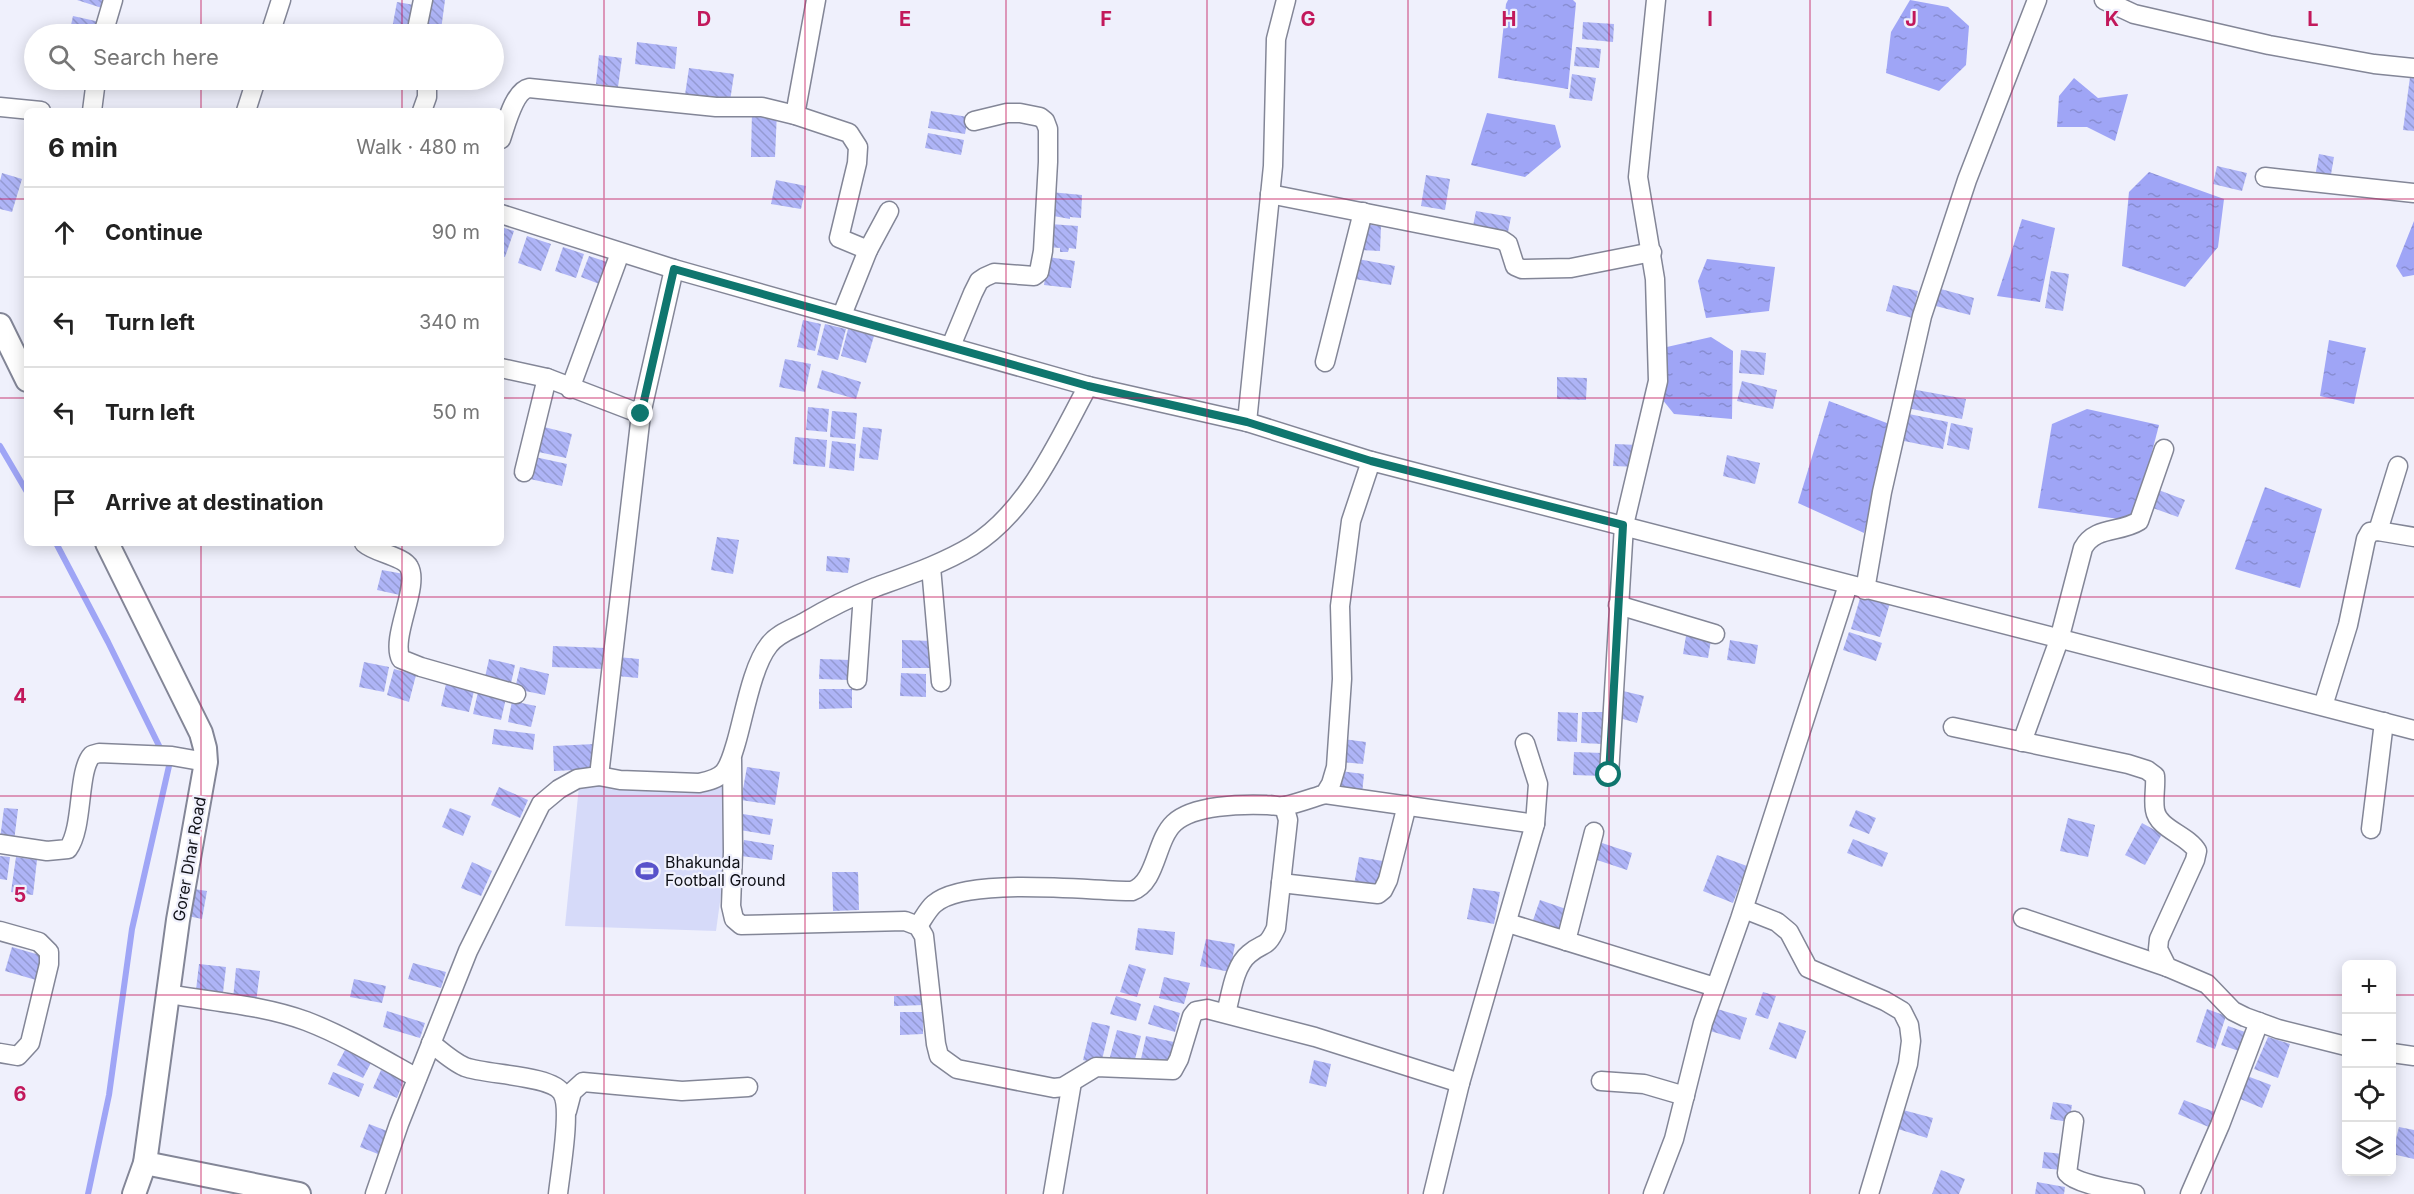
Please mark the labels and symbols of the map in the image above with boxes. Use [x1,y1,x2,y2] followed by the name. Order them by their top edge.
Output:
[697,7,711,31] text: D
[899,7,911,31] text: E
[1100,7,1112,31] text: F
[1300,7,1316,31] text: G
[1502,7,1516,31] text: H
[1707,7,1713,31] text: I
[1905,7,1917,31] text: J
[2105,7,2119,31] text: K
[2307,7,2319,31] text: L
[627,400,653,426] route end
[13,684,27,708] text: 4
[1595,761,1621,787] route start
[168,795,210,923] street label: Gorer Dhar Road
[665,852,785,890] place label: Bhakunda Football Ground
[634,858,660,884] sports icon: Bhakunda Football Ground
[14,883,26,907] text: 5
[14,1082,27,1106] text: 6

